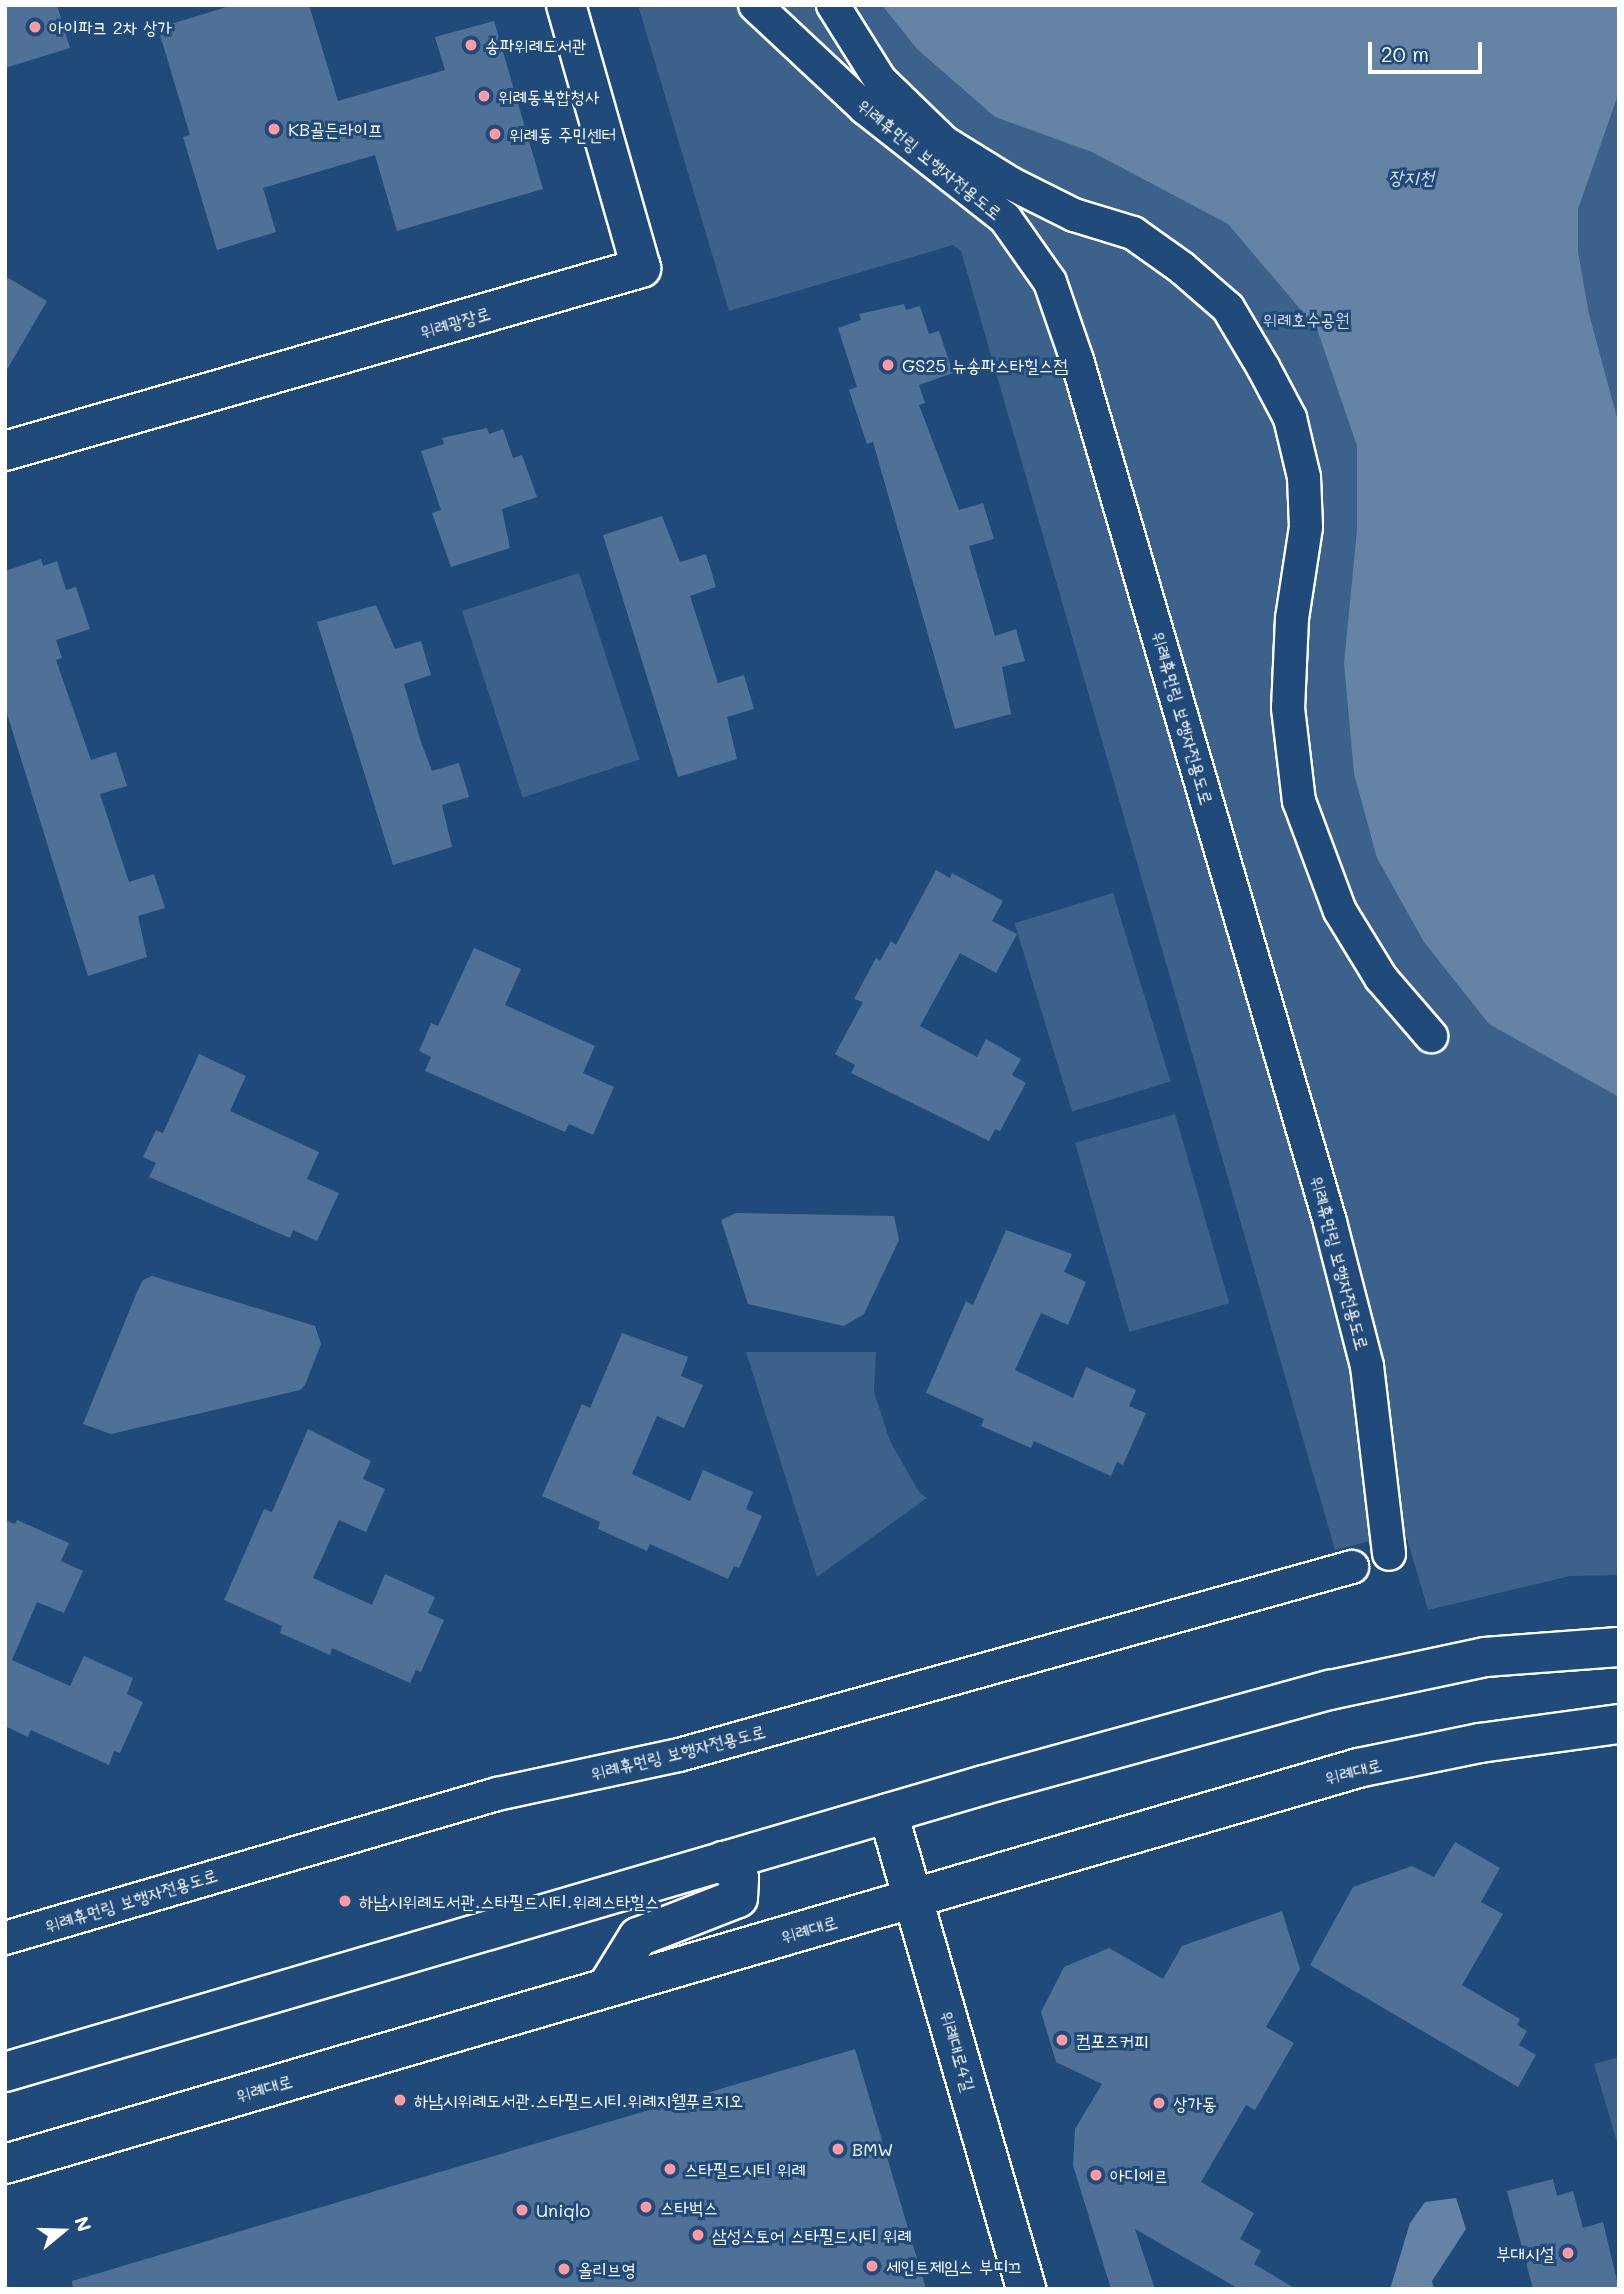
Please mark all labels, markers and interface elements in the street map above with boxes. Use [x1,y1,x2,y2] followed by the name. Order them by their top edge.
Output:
[49,16,172,38] place label: 아이파크 2차 상가
[27,19,43,35] marker: 아이파크 2차 상가
[1372,28,1486,72] scale bar
[485,34,586,56] place label: 송파위례도서관
[463,37,479,53] marker: 송파위례도서관
[1381,40,1429,67] text: 20 m
[498,85,599,107] place label: 위례동복합청사
[476,88,492,104] marker: 위례동복합청사
[853,94,1007,224] street label: 위례휴먼링 보행자전용도로
[288,118,383,140] place label: KB골든라이프
[266,121,282,137] marker: KB골든라이프
[509,123,616,145] place label: 위례동 주민센터
[487,126,503,142] marker: 위례동 주민센터
[1388,166,1434,188] water label: 장지천
[417,302,493,342] street label: 위례광장로
[1263,308,1349,330] park label: 위례호수공원
[902,354,1068,376] place label: GS25 뉴송파스타힐스점
[880,357,896,373] marker: GS25 뉴송파스타힐스점
[1148,629,1218,807] street label: 위례휴먼링 보행자전용도로
[1306,1173,1374,1353] street label: 위례휴먼링 보행자전용도로
[588,1720,768,1784] street label: 위례휴먼링 보행자전용도로
[1322,1754,1384,1788] street label: 위례대로
[42,1863,220,1937] street label: 위례휴먼링 보행자전용도로
[359,1890,659,1912] place label: 하남시위례도서관.스타필드시티.위례스타힐스
[337,1893,353,1909] marker: 하남시위례도서관.스타필드시티.위례스타힐스
[778,1911,840,1947] street label: 위례대로
[936,2008,980,2094] street label: 위례대로4길
[1076,2029,1148,2051] place label: 컴포즈커피
[1054,2032,1070,2048] marker: 컴포즈커피
[233,2070,295,2106] street label: 위례대로
[414,2089,743,2111] place label: 하남시위례도서관.스타필드시티.위례지웰푸르지오
[392,2092,408,2108] marker: 하남시위례도서관.스타필드시티.위례지웰푸르지오
[1173,2092,1216,2114] place label: 상가동
[1151,2095,1167,2111] marker: 상가동
[852,2138,893,2160] place label: BMW
[830,2141,846,2157] marker: BMW
[684,2158,806,2180] place label: 스타필드시티 위례
[662,2161,678,2177] marker: 스타필드시티 위례
[1110,2164,1168,2186] place label: 아디에르
[1088,2167,1104,2183] marker: 아디에르
[28,2196,98,2266] north arrow
[660,2196,718,2218] place label: 스타벅스
[536,2199,590,2221] place label: Uniqlo
[638,2199,654,2215] marker: 스타벅스
[514,2202,530,2218] marker: Uniqlo
[69,2213,97,2235] text: N
[712,2224,912,2246] place label: 삼성스토어 스타필드시티 위례
[690,2227,706,2243] marker: 삼성스토어 스타필드시티 위례
[1496,2242,1554,2264] place label: 부대시설
[1560,2245,1576,2261] marker: 부대시설
[886,2255,1022,2277] place label: 세인트제임스 부띠끄
[578,2258,636,2280] place label: 올리브영
[864,2258,880,2274] marker: 세인트제임스 부띠끄
[556,2261,572,2277] marker: 올리브영

